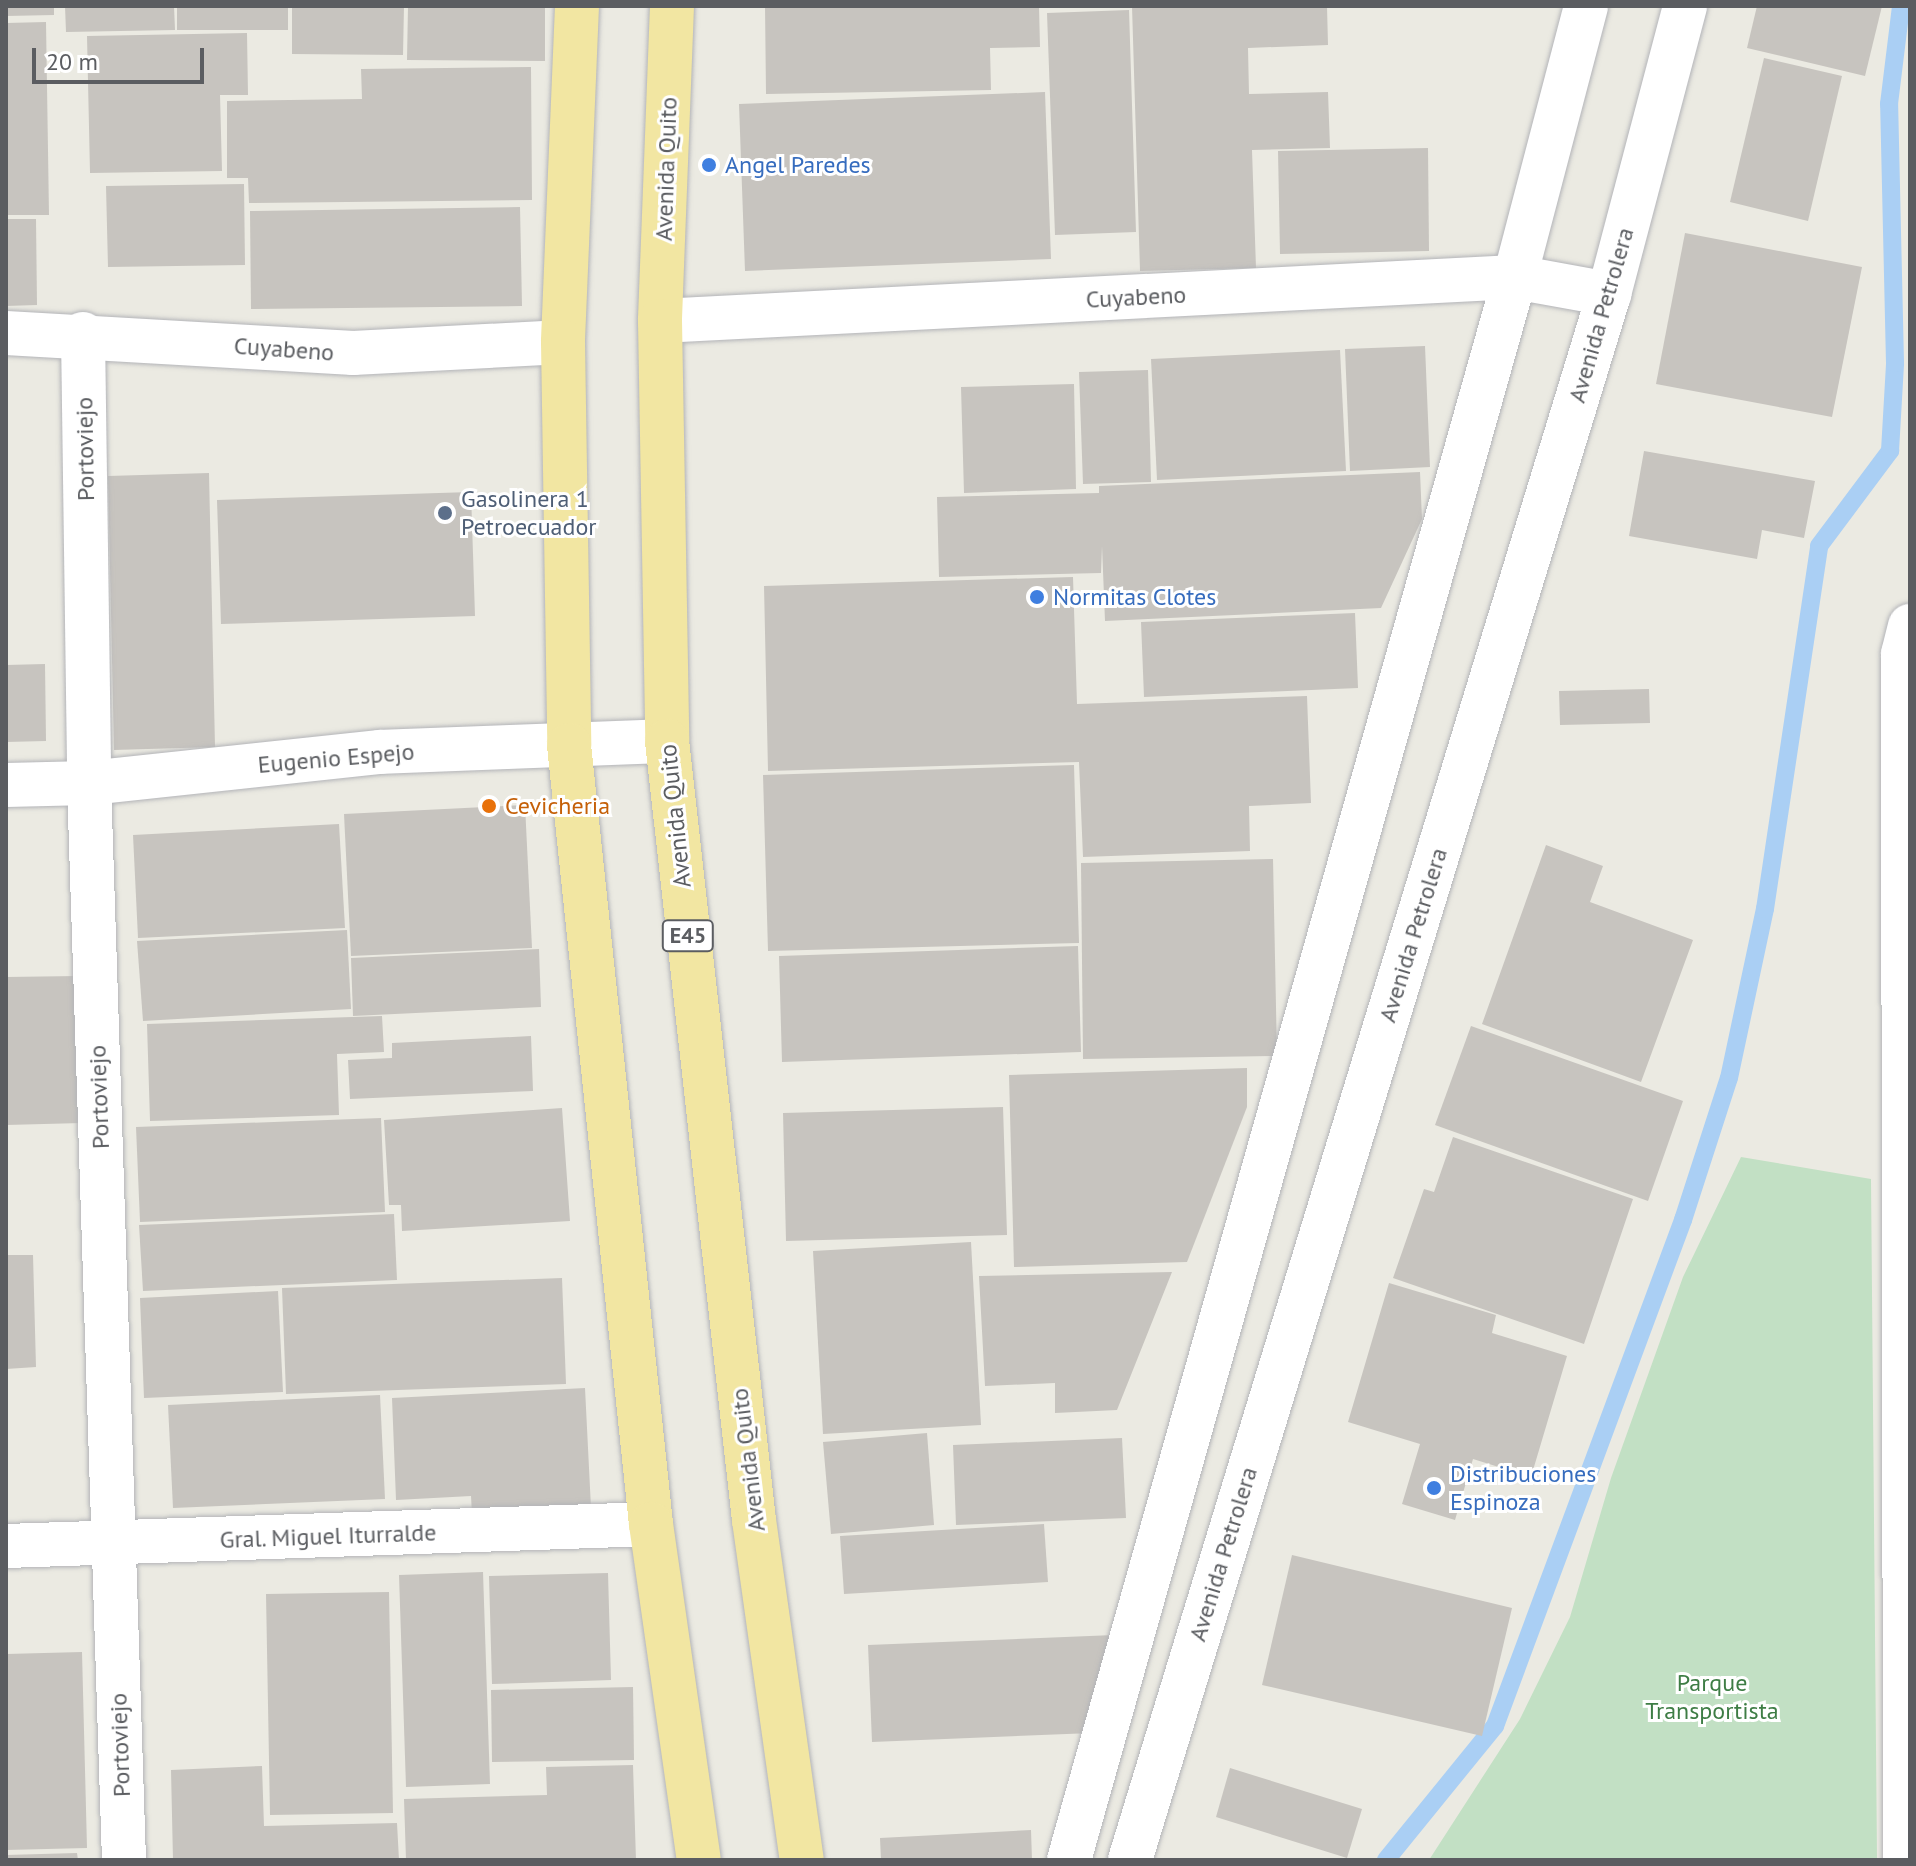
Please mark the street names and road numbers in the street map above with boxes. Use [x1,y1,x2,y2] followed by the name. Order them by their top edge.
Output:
[649,97,683,241] street label: Avenida Quito
[1562,224,1640,406] street label: Avenida Petrolera
[1085,280,1187,314] street label: Cuyabeno
[233,331,335,367] street label: Cuyabeno
[70,397,100,501] street label: Portoviejo
[256,737,416,779] street label: Eugenio Espejo
[653,743,697,889] street label: Avenida Quito
[1373,844,1453,1026] street label: Avenida Petrolera
[660,918,716,954] road number: E45
[83,1044,115,1150] street label: Portoviejo
[725,1387,771,1533] street label: Avenida Quito
[1183,1463,1263,1645] street label: Avenida Petrolera
[218,1518,438,1554] street label: Gral. Miguel Iturralde
[104,1692,136,1798] street label: Portoviejo

